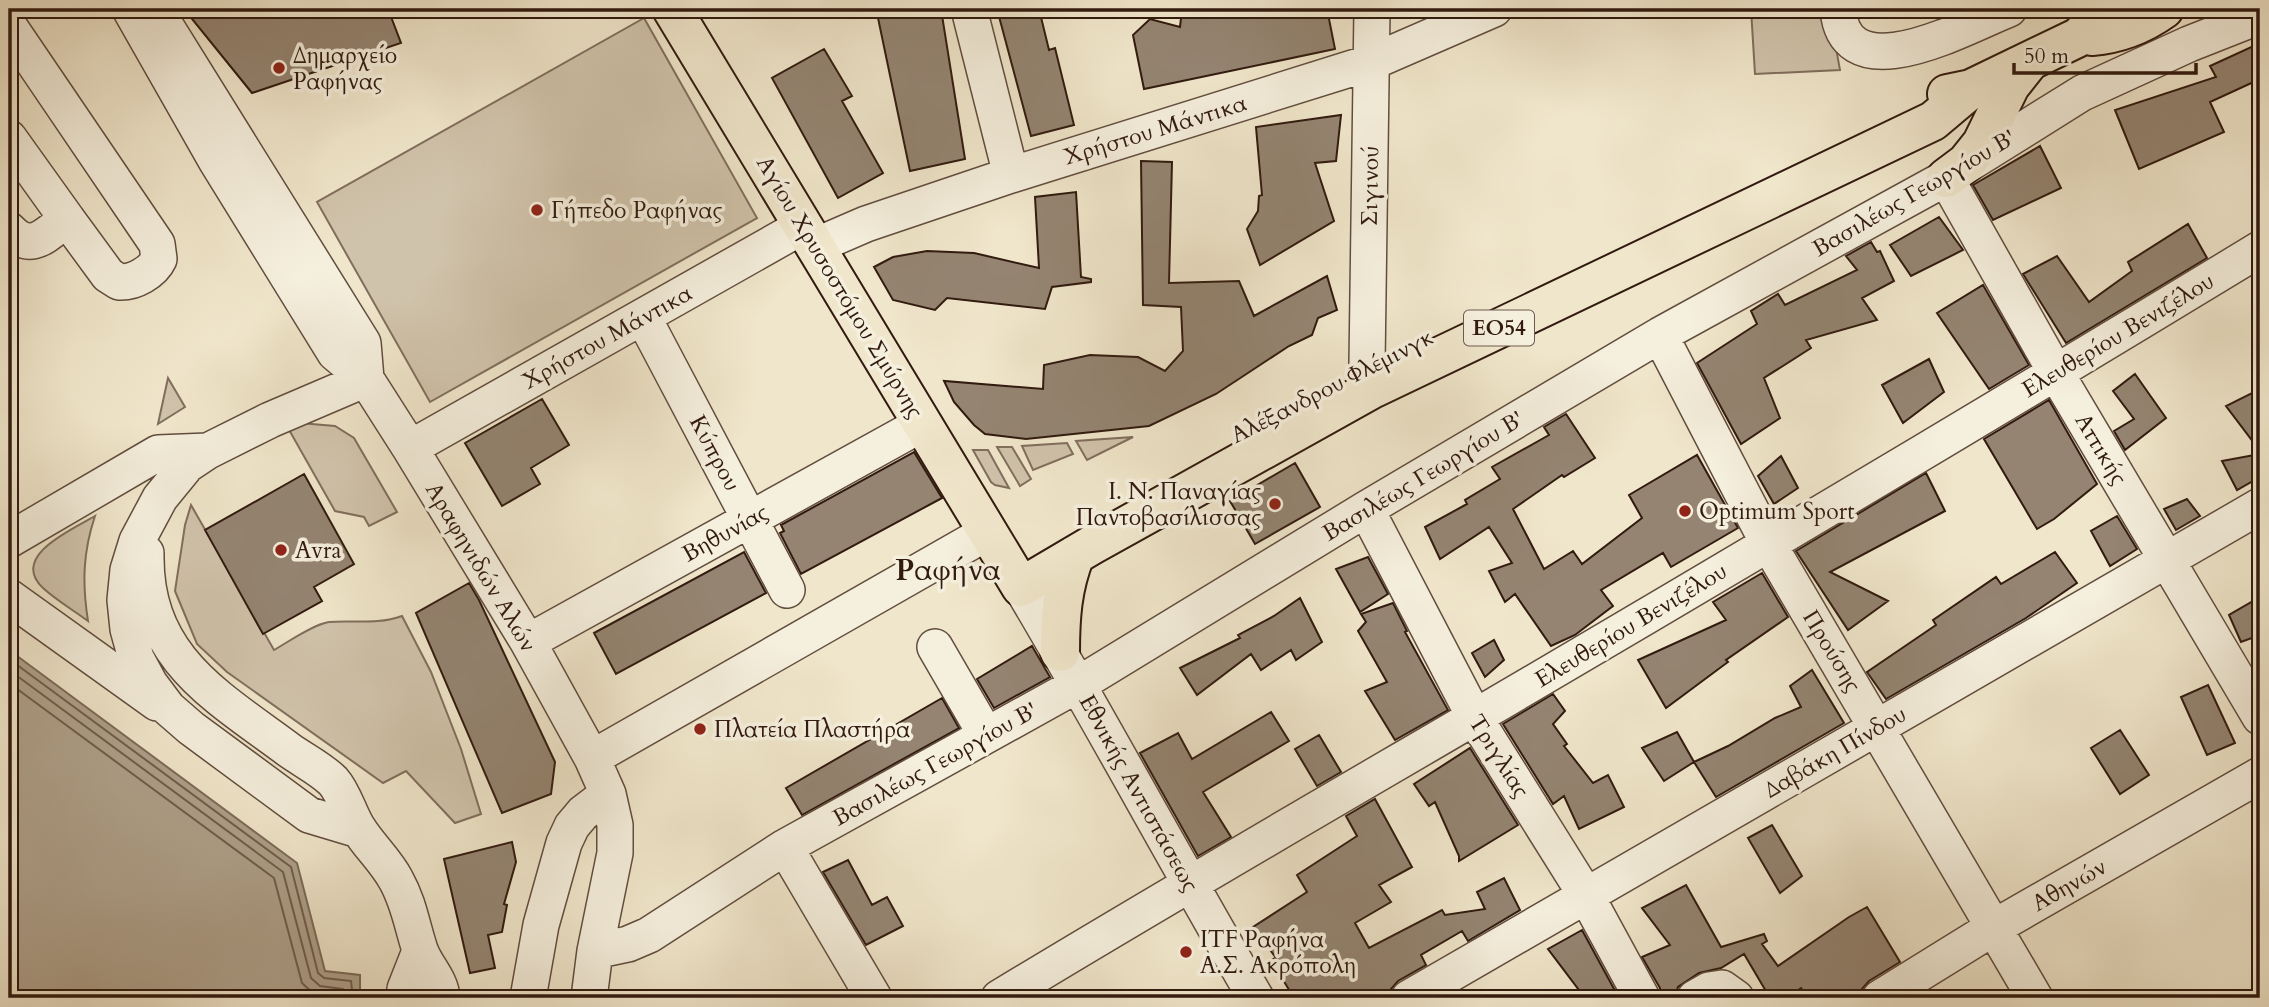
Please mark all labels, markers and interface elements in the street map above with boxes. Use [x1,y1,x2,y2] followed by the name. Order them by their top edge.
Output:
[2014,32,2196,76] scale bar
[293,40,397,97] place label: Δημαρχείο Ραφήνας
[2024,42,2069,71] text: 50 m
[271,60,287,76] marker: Δημαρχείο Ραφήνας
[1060,87,1250,172] street label: Χρήστου Μάντικα
[1807,122,2021,264] street label: Βασιλέως Γεωργίου Β'
[1354,146,1386,226] street label: Σιγινού
[749,150,931,424] street label: Αγίου Χρυσοστόμου Σμύρνης
[551,195,722,226] place label: Γήπεδο Ραφήνας
[529,202,545,218] marker: Γήπεδο Ραφήνας
[2016,265,2220,405] street label: Ελευθερίου Βενιζέλου
[517,278,697,396] street label: Χρήστου Μάντικα
[1464,310,1534,346] road number: ΕΟ54
[1225,321,1439,451] street label: Αλέξανδρου Φλέμινγκ
[1317,404,1529,548] street label: Βασιλέως Γεωργίου Β'
[2068,407,2135,491] street label: Αττικής
[682,410,748,496] street label: Κύπρου
[418,476,544,658] street label: Αραφηνιδών Αλών
[1076,476,1261,533] place label: Ι. Ν. Παναγίας Παντοβασίλισσας
[1267,496,1283,512] marker: Ι. Ν. Παναγίας Παντοβασίλισσας
[1699,496,1854,527] place label: Optimum Sport
[677,497,774,569] street label: Βηθυνίας
[1677,503,1693,519] marker: Optimum Sport
[295,535,341,566] place label: Avra
[273,542,289,558] marker: Avra
[895,550,1001,591] district label: Ραφήνα
[1529,555,1733,695] street label: Ελευθερίου Βενιζέλου
[1795,604,1869,698] street label: Προύσης
[1072,689,1206,897] street label: Εθνικής Αντιστάσεως
[827,695,1043,833] street label: Βασιλέως Γεωργίου Β'
[1758,699,1912,805] street label: Δαβάκη Πίνδου
[1461,708,1537,804] street label: Τριγλίας
[714,714,910,745] place label: Πλατεία Πλαστήρα
[692,721,708,737] marker: Πλατεία Πλαστήρα
[2026,851,2112,919] street label: Αθηνών
[1200,924,1356,981] place label: ITF Ραφήνα Α.Σ. Ακρόπολη
[1178,944,1194,960] marker: ITF Ραφήνα Α.Σ. Ακρόπολη

